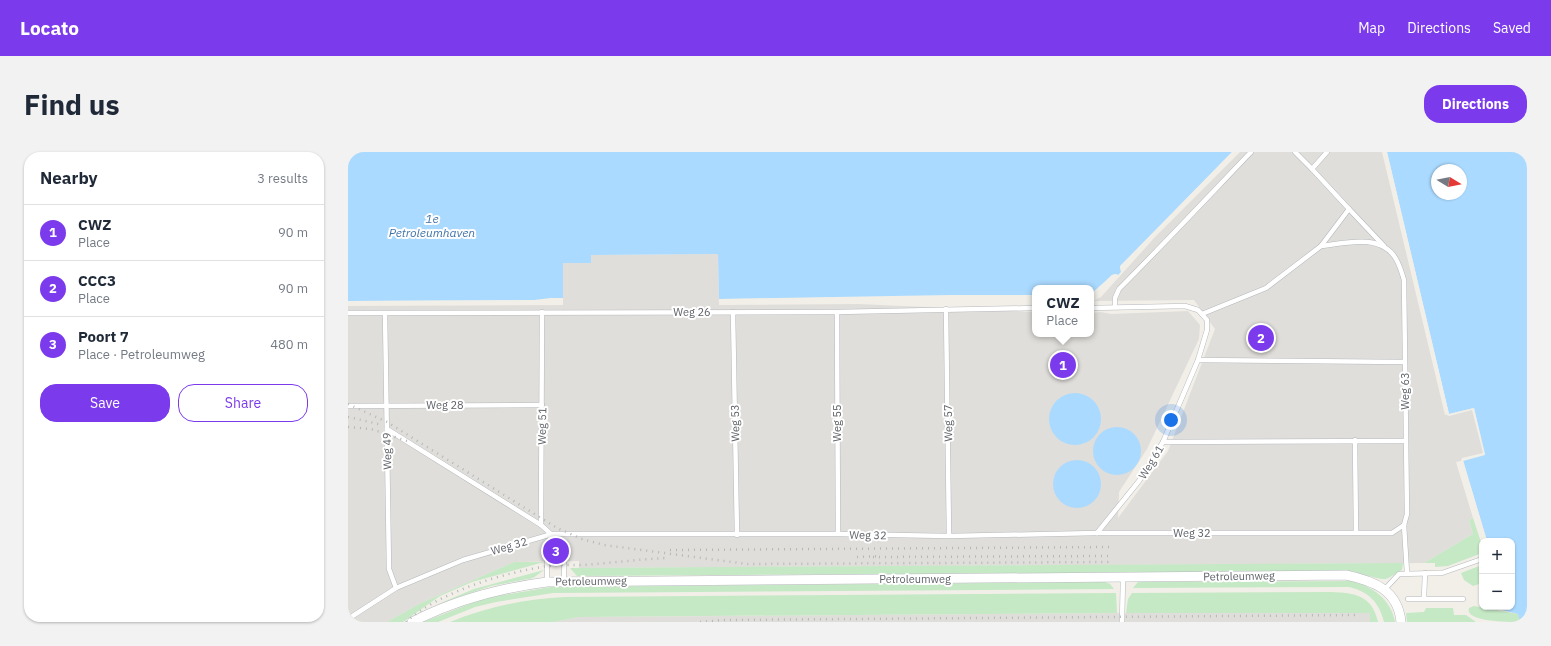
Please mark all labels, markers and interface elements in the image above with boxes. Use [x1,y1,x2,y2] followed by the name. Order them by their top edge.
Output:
[20,16,79,40] text: Locato
[1358,19,1385,37] text: Map
[1407,19,1471,37] text: Directions
[1493,19,1531,37] text: Saved
[1424,85,1527,123] button: Directions
[24,86,120,123] text: Find us
[1431,164,1467,200] north arrow
[40,167,98,189] text: Nearby
[257,170,308,187] text: 3 results
[389,211,475,240] water label: 1e Petroleumhaven
[78,215,111,234] text: CWZ
[49,224,57,241] text: 1
[278,224,308,241] text: 90 m
[78,234,110,251] text: Place
[78,271,116,290] text: CCC3
[49,280,57,297] text: 2
[278,280,308,297] text: 90 m
[1032,285,1094,337] popup
[78,290,110,307] text: Place
[1046,293,1080,312] text: CWZ
[673,305,711,319] street label: Weg 26
[1046,312,1078,329] text: Place
[1248,323,1274,353] pin: 2
[78,327,129,346] text: Poort 7
[49,336,57,353] text: 3
[270,336,308,353] text: 480 m
[78,346,205,363] text: Place · Petroleumweg
[1050,350,1076,380] pin: 1
[1398,372,1412,410] street label: Weg 63
[40,384,170,422] button: Save
[178,384,308,422] button: Share
[426,398,464,412] street label: Weg 28
[728,404,742,442] street label: Weg 53
[830,404,844,442] street label: Weg 55
[941,404,955,442] street label: Weg 57
[535,407,549,445] street label: Weg 51
[1161,410,1181,430] your location
[380,432,394,470] street label: Weg 49
[1135,442,1167,482] street label: Weg 61
[1173,526,1211,540] street label: Weg 32
[849,528,887,542] street label: Weg 32
[489,534,529,558] street label: Weg 32
[543,536,569,566] pin: 3
[1479,538,1515,610] map controls
[1479,538,1515,574] button: +
[1203,568,1275,584] street label: Petroleumweg
[879,572,951,586] street label: Petroleumweg
[555,573,627,589] street label: Petroleumweg
[1479,574,1515,610] button: −

